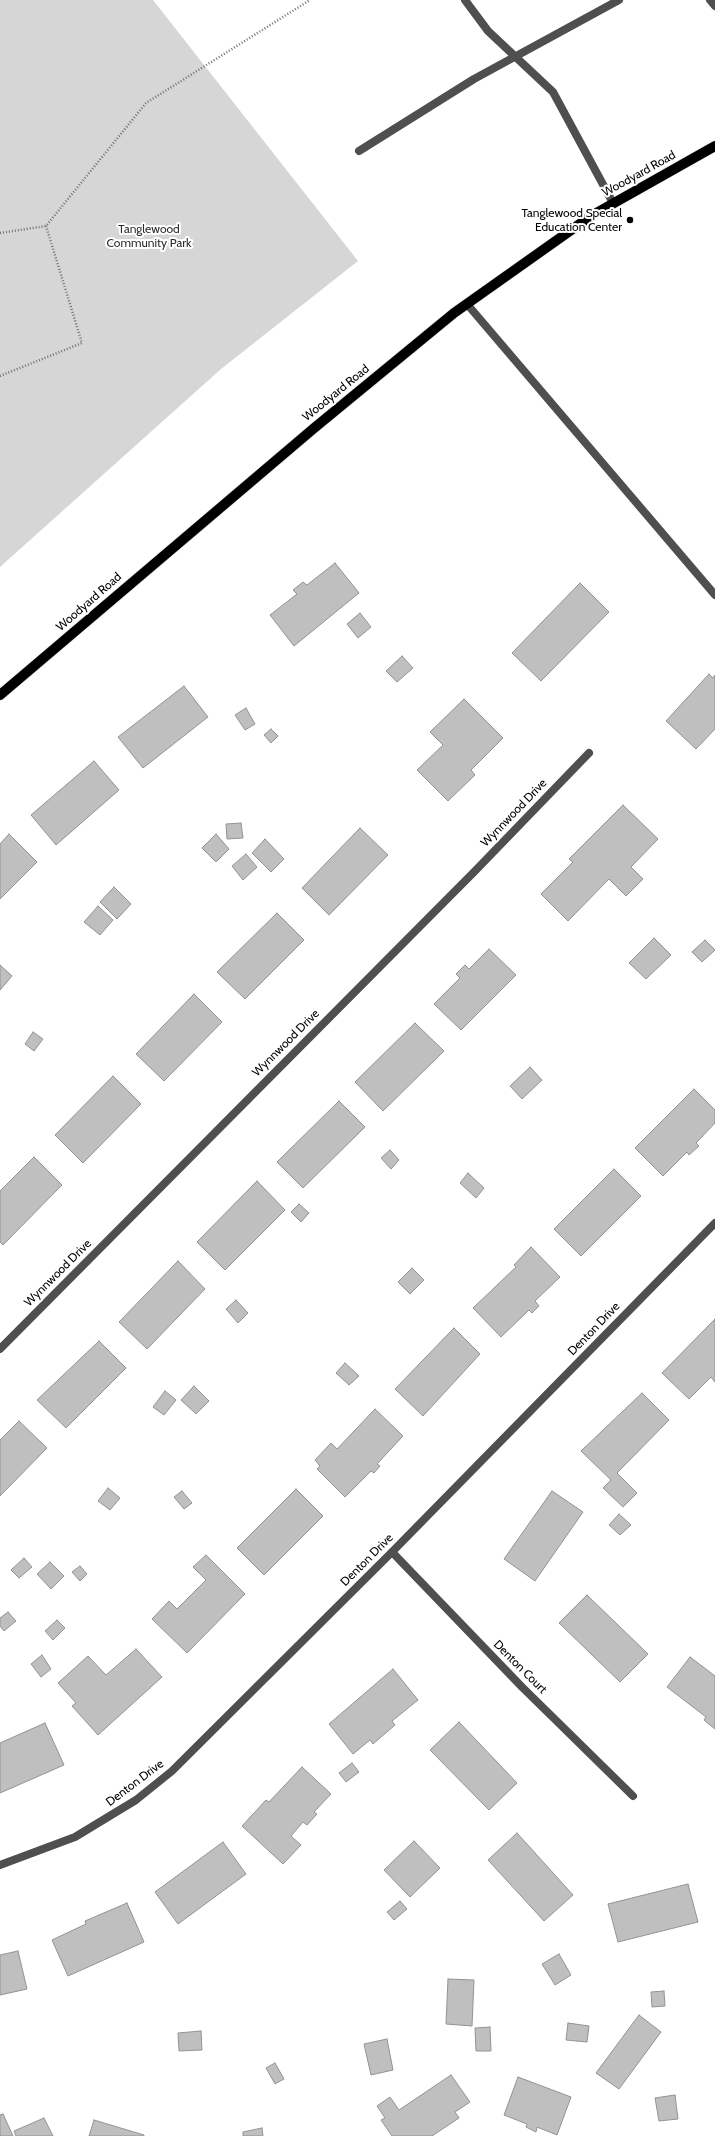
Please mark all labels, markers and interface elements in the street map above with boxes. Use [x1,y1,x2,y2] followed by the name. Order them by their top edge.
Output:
[600,148,678,200] street label: Woodyard Road
[521,206,622,234] place label: Tanglewood Special Education Center
[625,215,635,225] marker: Tanglewood Special Education Center
[107,222,191,250] park label: Tanglewood Community Park
[300,362,372,424] street label: Woodyard Road
[54,570,124,634] street label: Woodyard Road
[478,776,550,850] street label: Wynnwood Drive
[250,1007,322,1079] street label: Wynnwood Drive
[22,1237,94,1309] street label: Wynnwood Drive
[565,1299,623,1359] street label: Denton Drive
[338,1531,396,1589] street label: Denton Drive
[490,1637,550,1697] street label: Denton Court
[103,1757,167,1809] street label: Denton Drive

